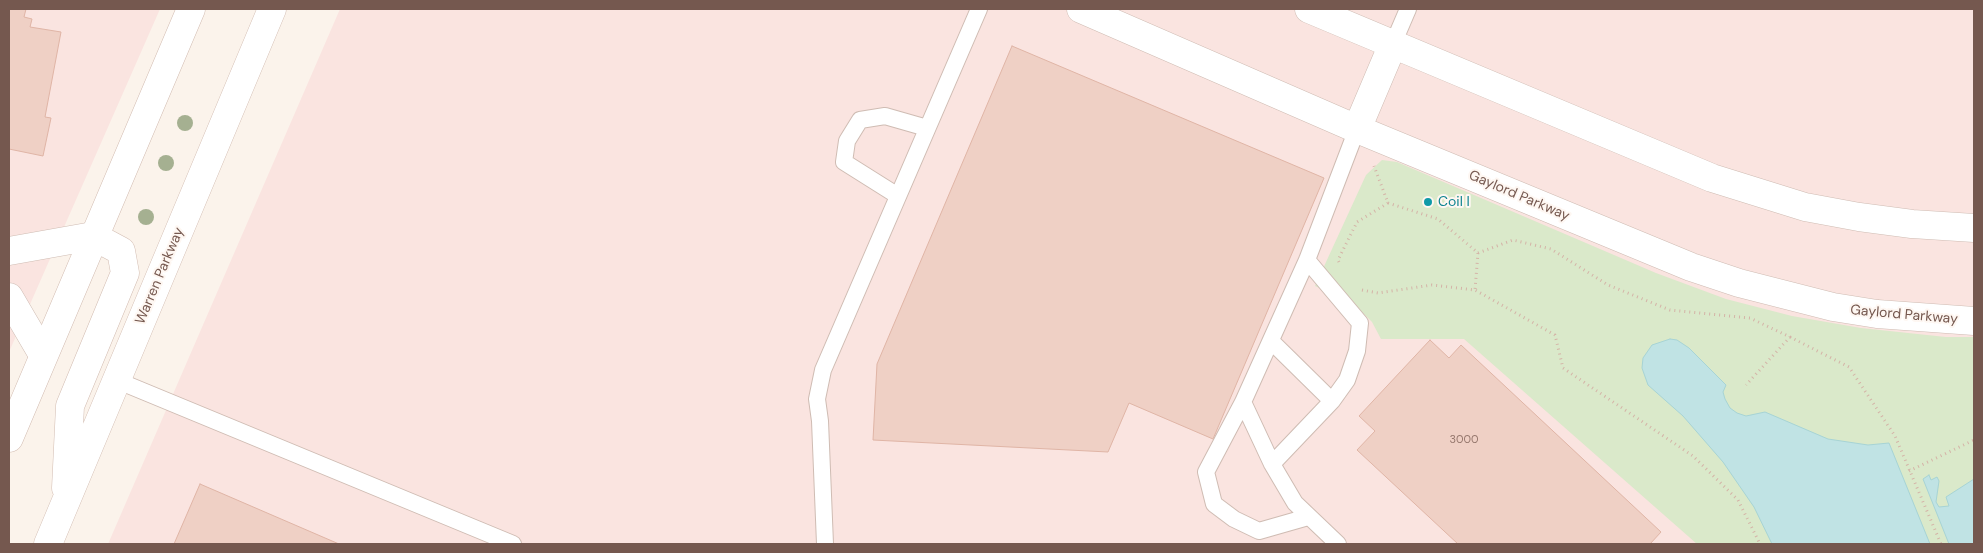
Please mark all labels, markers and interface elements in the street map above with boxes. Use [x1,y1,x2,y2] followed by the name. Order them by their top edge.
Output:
[1466,167,1572,225] street label: Gaylord Parkway
[1438,194,1470,210] place label: Coil I
[1422,196,1434,208] marker: Coil I
[132,225,188,327] street label: Warren Parkway
[1850,302,1958,328] street label: Gaylord Parkway
[1449,433,1479,447] house number: 3000

